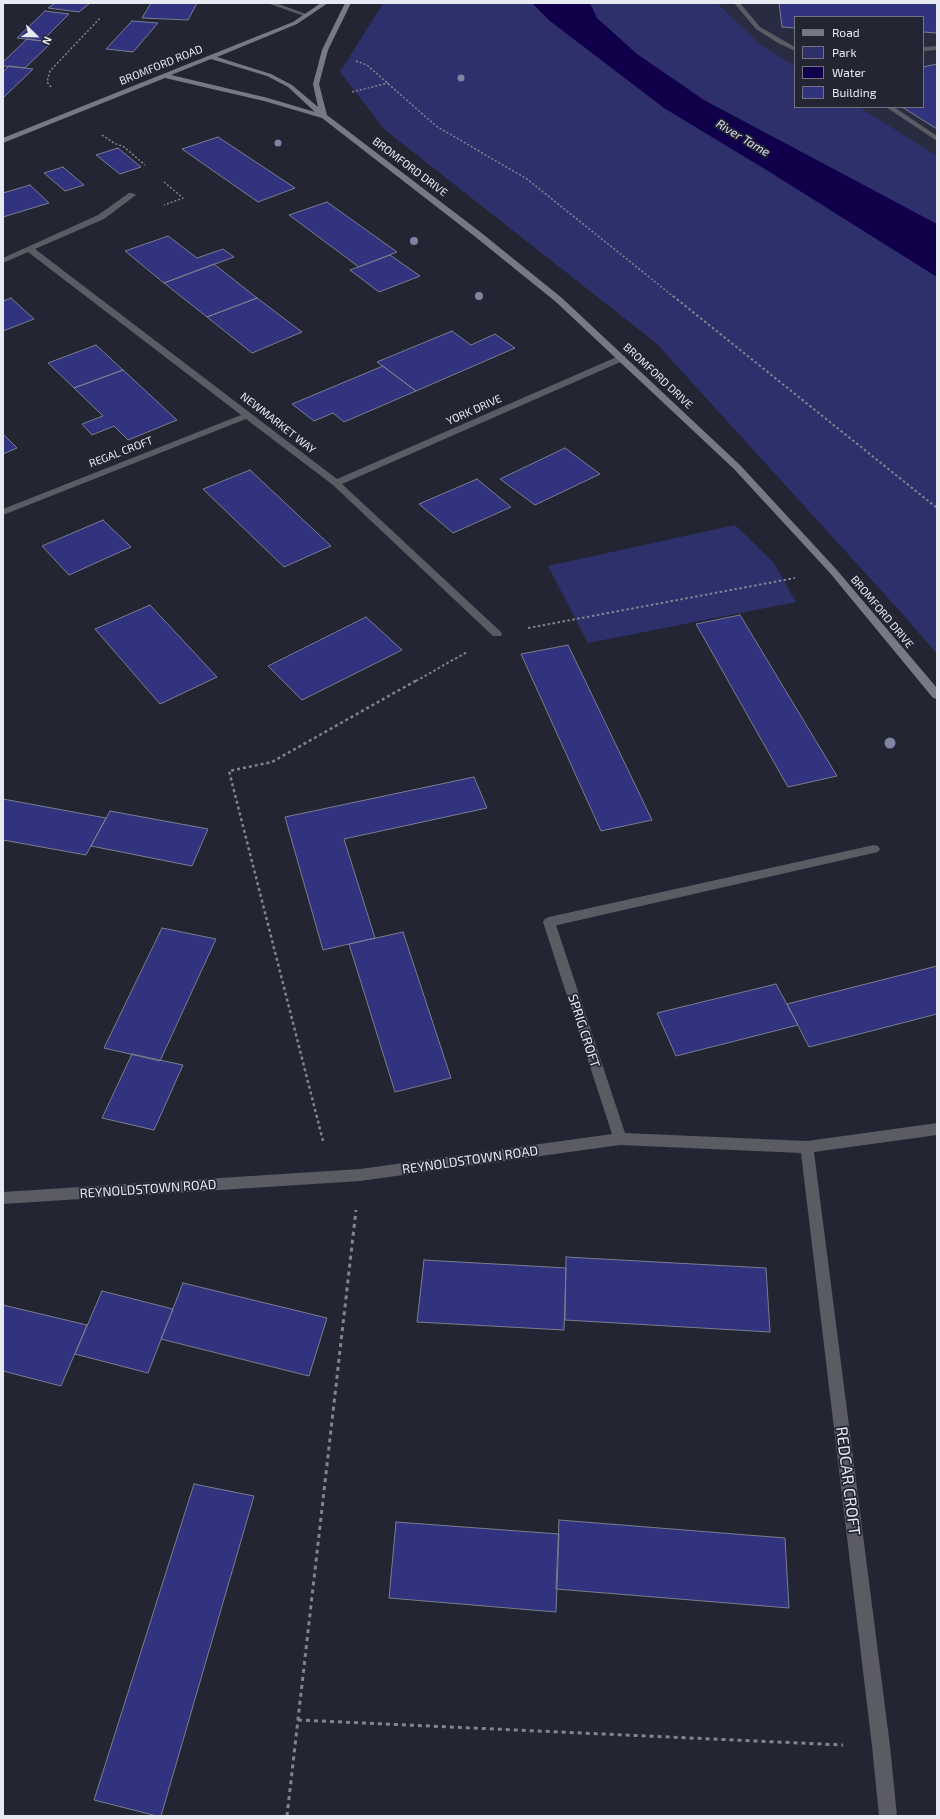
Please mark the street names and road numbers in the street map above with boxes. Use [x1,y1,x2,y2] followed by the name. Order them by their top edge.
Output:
[117,42,205,88] street label: BROMFORD ROAD
[370,135,450,199] street label: BROMFORD DRIVE
[621,340,695,412] street label: BROMFORD DRIVE
[238,390,318,456] street label: NEWMARKET WAY
[444,392,504,428] street label: YORK DRIVE
[87,434,155,470] street label: REGAL CROFT
[848,573,916,651] street label: BROMFORD DRIVE
[565,992,603,1070] street label: SPRIG CROFT
[401,1143,539,1177] street label: REYNOLDSTOWN ROAD
[79,1176,217,1202] street label: REYNOLDSTOWN ROAD
[832,1425,864,1537] street label: REDCAR CROFT

